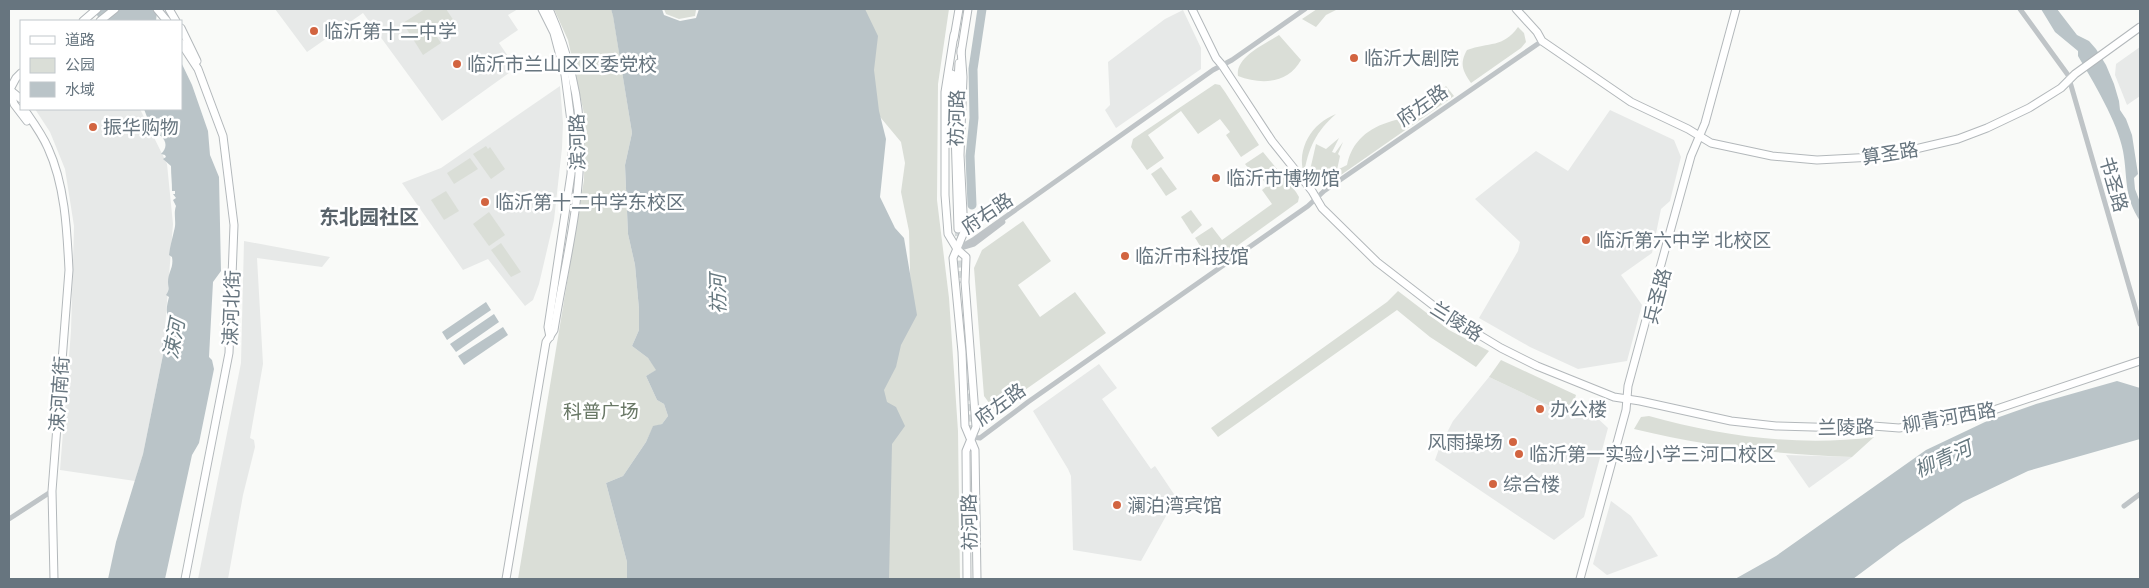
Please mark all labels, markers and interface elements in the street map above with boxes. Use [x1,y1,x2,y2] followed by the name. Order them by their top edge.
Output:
[20,20,182,110] legend
[324,20,457,43] place label: 临沂第十二中学
[308,25,320,37] marker: 临沂第十二中学
[65,31,95,49] text: 道路
[1364,47,1459,70] place label: 临沂大剧院
[1348,52,1360,64] marker: 临沂大剧院
[467,53,657,76] place label: 临沂市兰山区区委党校
[65,56,95,74] text: 公园
[451,58,463,70] marker: 临沂市兰山区区委党校
[1392,80,1452,131] street label: 府左路
[65,81,95,99] text: 水域
[944,89,969,147] street label: 祊河路
[566,113,589,171] street label: 滨河路
[103,116,179,139] place label: 振华购物
[87,121,99,133] marker: 振华购物
[1860,138,1920,169] street label: 算圣路
[2095,154,2132,215] street label: 书圣路
[1226,167,1340,190] place label: 临沂市博物馆
[1210,172,1222,184] marker: 临沂市博物馆
[957,188,1017,239] street label: 府右路
[495,191,685,214] place label: 临沂第十二中学东校区
[479,196,491,208] marker: 临沂第十二中学东校区
[319,205,419,229] district label: 东北园社区
[1596,229,1771,252] place label: 临沂第六中学 北校区
[1580,234,1592,246] marker: 临沂第六中学 北校区
[1135,245,1249,268] place label: 临沂市科技馆
[1119,250,1131,262] marker: 临沂市科技馆
[1639,266,1676,327] street label: 兵圣路
[219,270,244,346] street label: 涑河北街
[706,270,730,314] water label: 祊河
[1426,297,1487,346] street label: 兰陵路
[158,313,190,361] water label: 涑河
[45,355,74,433] street label: 涑河南街
[970,378,1030,430] street label: 府左路
[1550,398,1607,421] place label: 办公楼
[1900,398,1998,437] street label: 柳青河西路
[563,400,639,423] park label: 科普广场
[1534,403,1546,415] marker: 办公楼
[1817,416,1875,439] street label: 兰陵路
[1427,431,1503,454] place label: 风雨操场
[1911,434,1979,482] water label: 柳青河
[1507,436,1519,448] marker: 风雨操场
[1529,443,1776,466] place label: 临沂第一实验小学三河口校区
[1513,448,1525,460] marker: 临沂第一实验小学三河口校区
[1503,473,1560,496] place label: 综合楼
[1487,478,1499,490] marker: 综合楼
[958,493,981,551] street label: 祊河路
[1127,494,1222,517] place label: 澜泊湾宾馆
[1111,499,1123,511] marker: 澜泊湾宾馆

